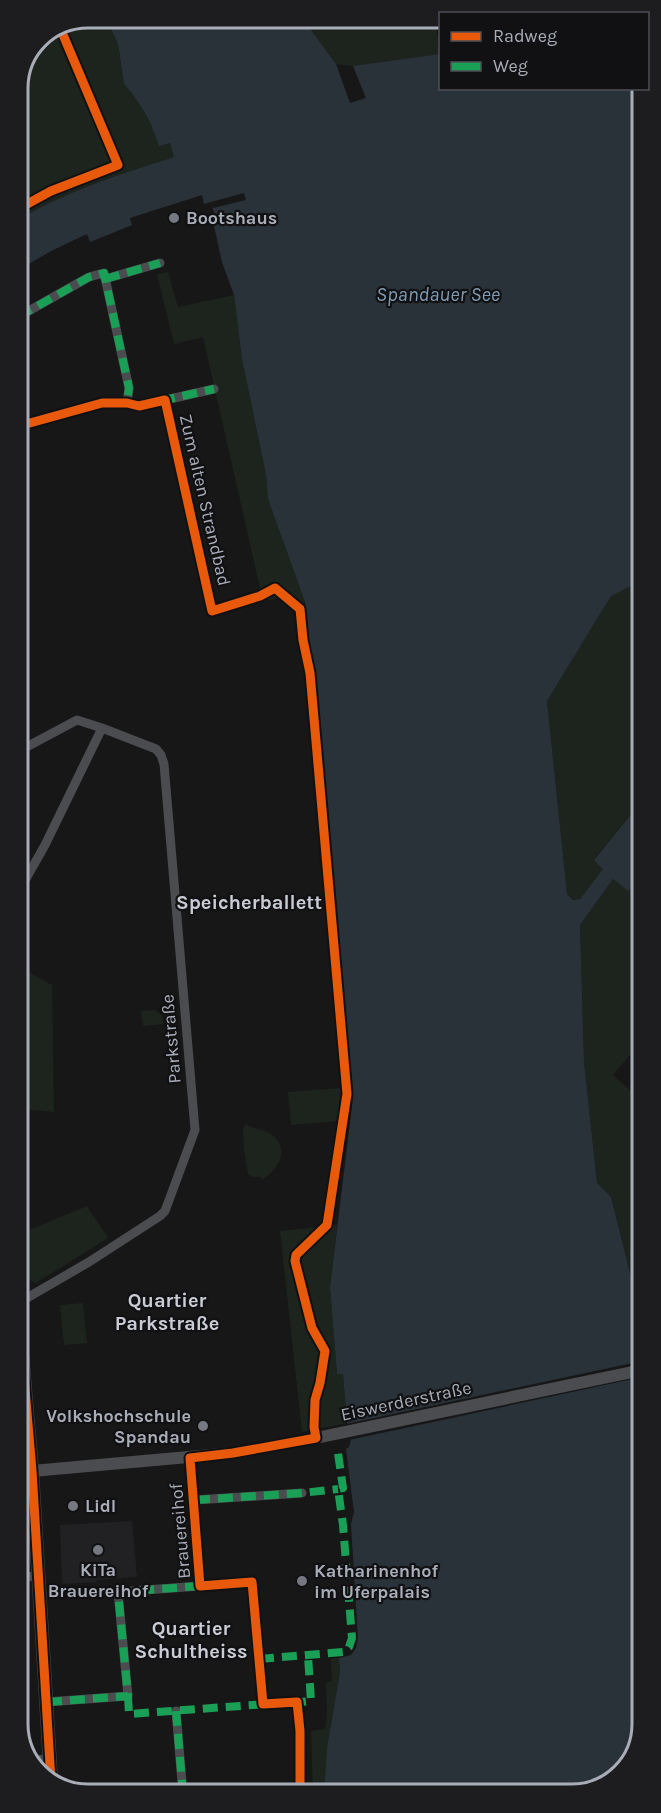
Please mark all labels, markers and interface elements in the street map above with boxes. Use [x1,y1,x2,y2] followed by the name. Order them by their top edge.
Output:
[439,12,649,90] legend
[493,25,557,47] text: Radweg
[493,55,528,77] text: Weg
[186,207,277,229] place label: Bootshaus
[167,211,181,225] marker: Bootshaus
[376,283,500,306] water label: Spandauer See
[175,412,235,588] street label: Zum alten Strandbad
[176,891,322,914] district label: Speicherballett
[156,993,186,1085] street label: Parkstraße
[115,1289,219,1335] district label: Quartier Parkstraße
[339,1376,473,1426] street label: Eiswerderstraße
[46,1405,191,1448] place label: Volkshochschule Spandau
[196,1419,210,1433] marker: Volkshochschule Spandau
[165,1482,195,1580] street label: Brauereihof
[85,1495,116,1517] place label: Lidl
[66,1499,80,1513] marker: Lidl
[91,1543,105,1557] marker: KiTa Brauereihof
[48,1559,149,1602] place label: KiTa Brauereihof
[314,1560,438,1603] place label: Katharinenhof im Uferpalais
[295,1574,309,1588] marker: Katharinenhof im Uferpalais
[134,1617,248,1663] district label: Quartier Schultheiss

